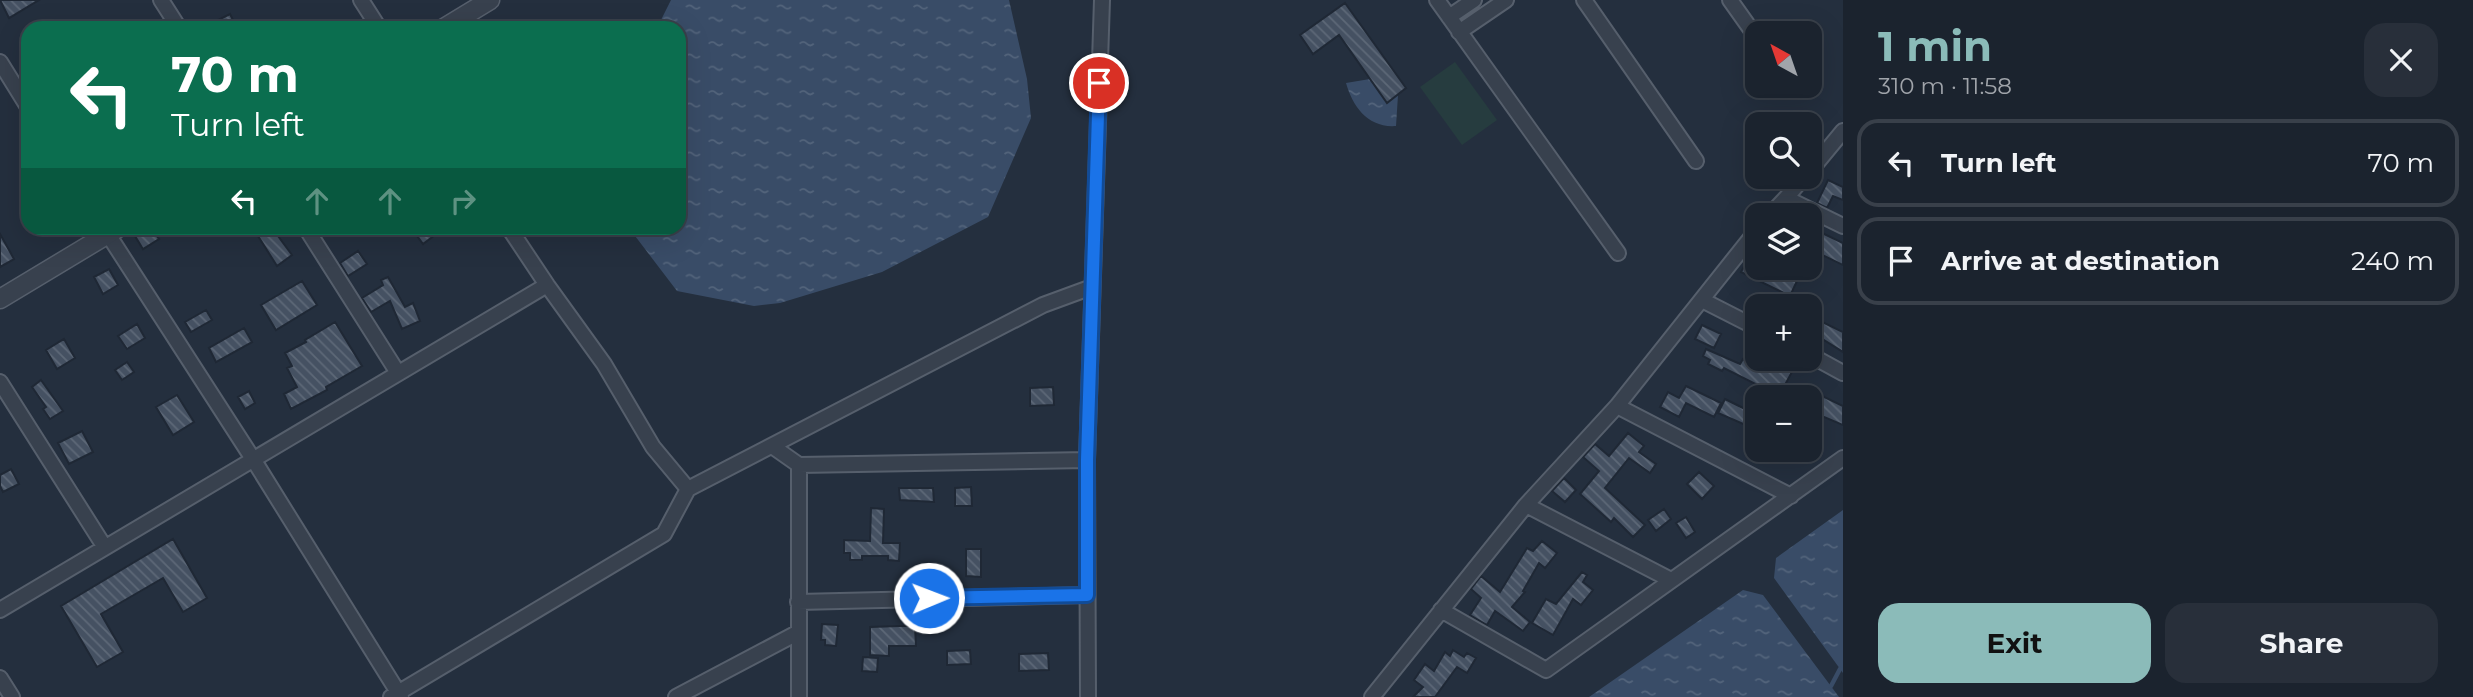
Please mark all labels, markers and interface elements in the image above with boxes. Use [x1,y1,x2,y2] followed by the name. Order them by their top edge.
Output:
[1878,20,1992,72] text: 1 min
[1745,21,1822,98] north arrow
[1745,21,1822,462] map controls
[2364,23,2438,97] button: close
[171,45,299,104] text: 70 m
[56,49,147,140] icon: left
[1069,53,1129,113] pin
[1080,64,1118,102] icon: arrive
[1878,72,2012,100] text: 310 m · 11:58
[171,105,305,144] text: Turn left
[1745,112,1822,189] button: search
[1882,144,1920,182] icon: left
[1941,147,2057,179] text: Turn left
[2368,147,2434,179] text: 70 m
[225,182,263,220] icon: left
[298,182,336,220] icon: ahead
[371,182,409,220] icon: ahead
[444,182,482,220] icon: right
[1745,203,1822,280] button: layers
[1882,242,1920,280] icon: arrive
[1941,245,2220,277] text: Arrive at destination
[2351,245,2434,277] text: 240 m
[1745,294,1822,371] button: +
[1745,385,1822,462] button: −
[892,561,966,635] position arrow
[1878,603,2151,683] button: Exit
[2165,603,2438,683] button: Share

